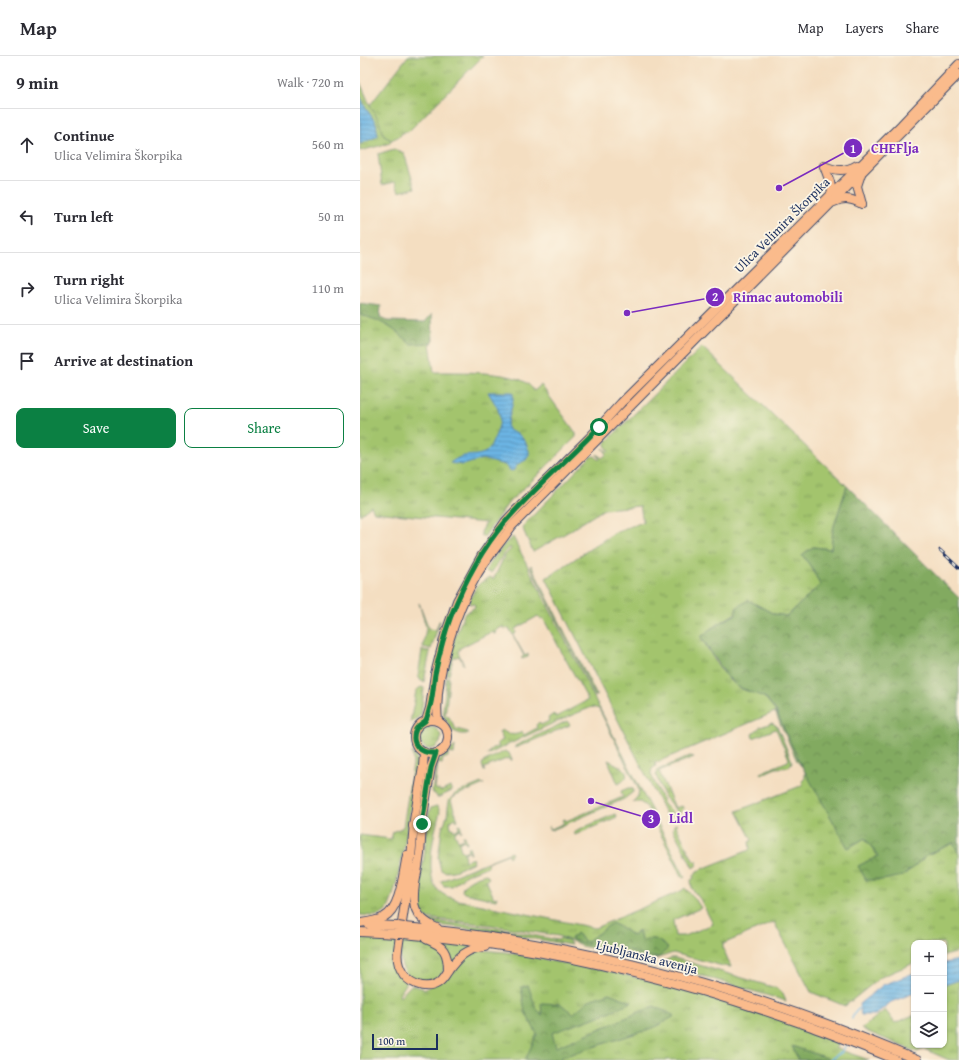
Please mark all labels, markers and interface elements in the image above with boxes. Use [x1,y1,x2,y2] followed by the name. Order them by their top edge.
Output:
[20,14,57,42] text: Map
[798,18,824,38] text: Map
[846,18,884,38] text: Layers
[906,18,939,38] text: Share
[16,70,58,95] text: 9 min
[277,73,344,92] text: Walk · 720 m
[54,125,115,146] text: Continue
[16,134,38,156] icon: ahead
[312,135,344,154] text: 560 m
[843,135,927,161] callout: CHEFlja
[871,138,920,158] text: CHEFlja
[850,140,856,157] text: 1
[54,146,182,165] text: Ulica Velimira Škorpika
[730,172,835,277] street label: Ulica Velimira Škorpika
[16,206,38,228] icon: left
[54,206,113,227] text: Turn left
[318,207,344,226] text: 50 m
[54,269,125,290] text: Turn right
[16,278,38,300] icon: right
[312,279,344,298] text: 110 m
[705,284,851,310] callout: Rimac automobili
[733,287,844,307] text: Rimac automobili
[712,288,718,305] text: 2
[54,290,182,309] text: Ulica Velimira Škorpika
[16,350,38,372] icon: arrive
[54,350,193,371] text: Arrive at destination
[16,408,176,448] button: Save
[184,408,344,448] button: Share
[590,418,608,436] route start
[641,806,701,832] callout: Lidl
[669,808,694,828] text: Lidl
[648,810,654,827] text: 3
[413,815,431,833] route end
[594,935,700,979] street label: Ljubljanska avenija
[911,940,947,1048] map controls
[911,940,947,976] button: +
[911,976,947,1012] button: −
[911,1012,947,1048] button: layers
[372,1032,438,1051] scale bar
[378,1033,405,1049] text: 100 m

